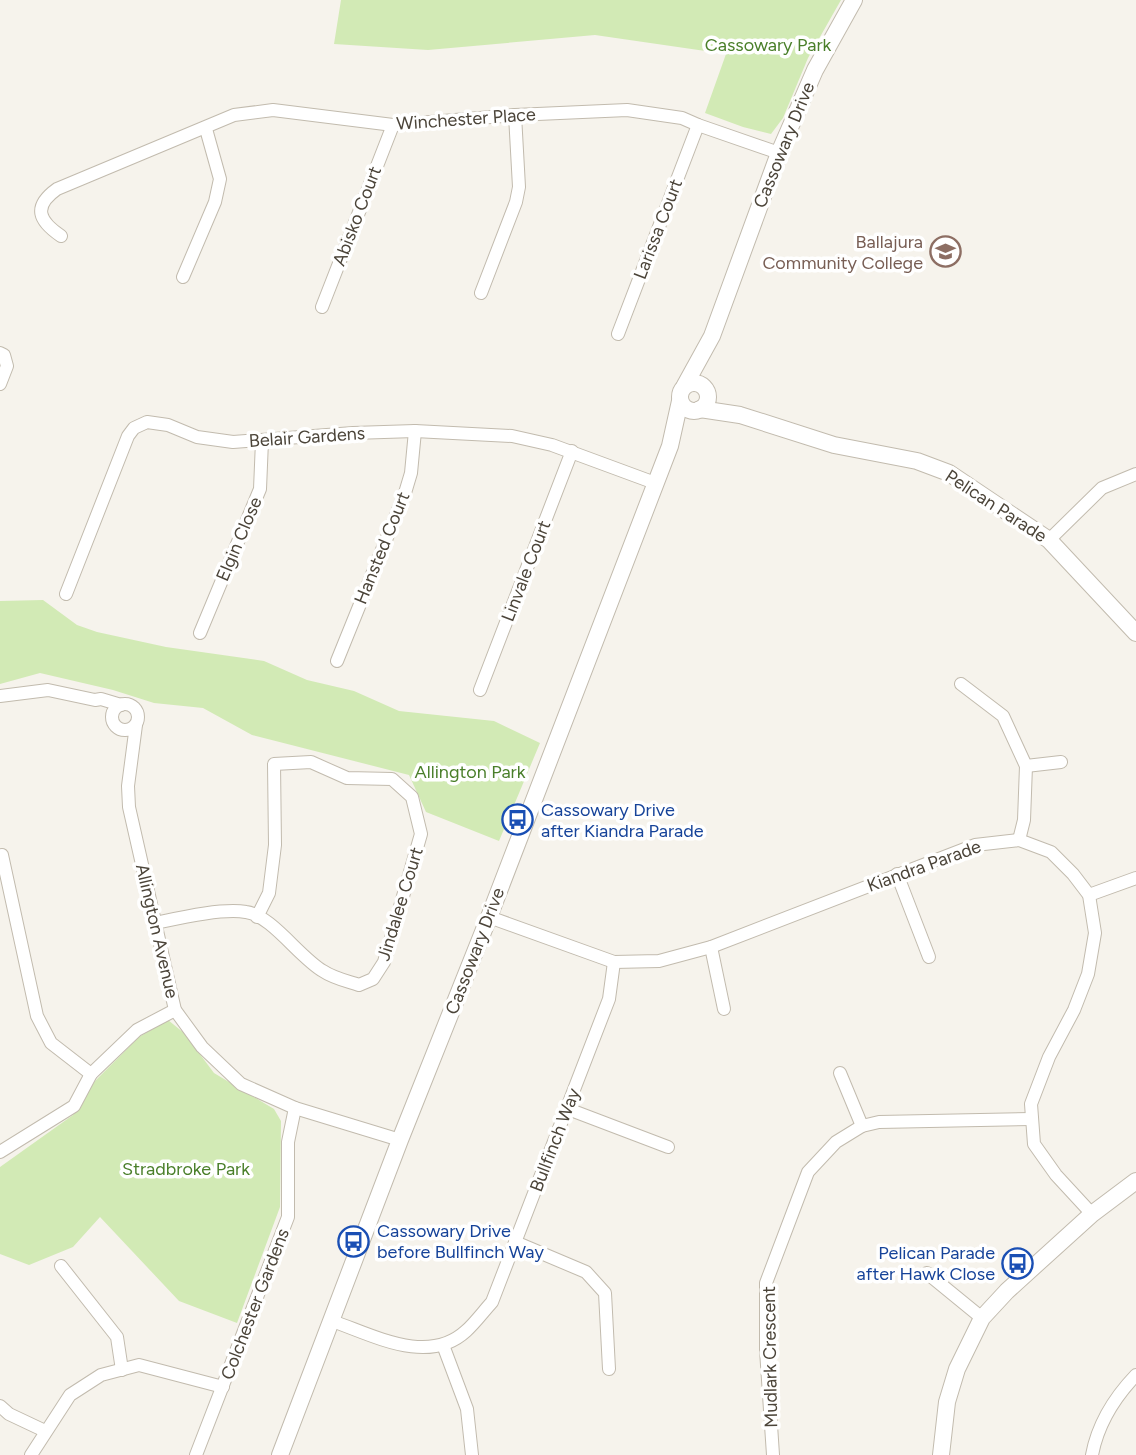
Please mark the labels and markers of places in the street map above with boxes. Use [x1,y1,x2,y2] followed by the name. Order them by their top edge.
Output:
[762,231,923,274] place label: Ballajura Community College
[929,235,963,269] school or university icon: Ballajura Community College
[541,799,704,842] place label: Cassowary Drive after Kiandra Parade
[501,803,535,837] bus stop icon: Cassowary Drive after Kiandra Parade
[377,1220,544,1263] place label: Cassowary Drive before Bullfinch Way
[337,1224,371,1258] bus stop icon: Cassowary Drive before Bullfinch Way
[857,1242,995,1285] place label: Pelican Parade after Hawk Close
[1001,1246,1035,1280] bus stop icon: Pelican Parade after Hawk Close

